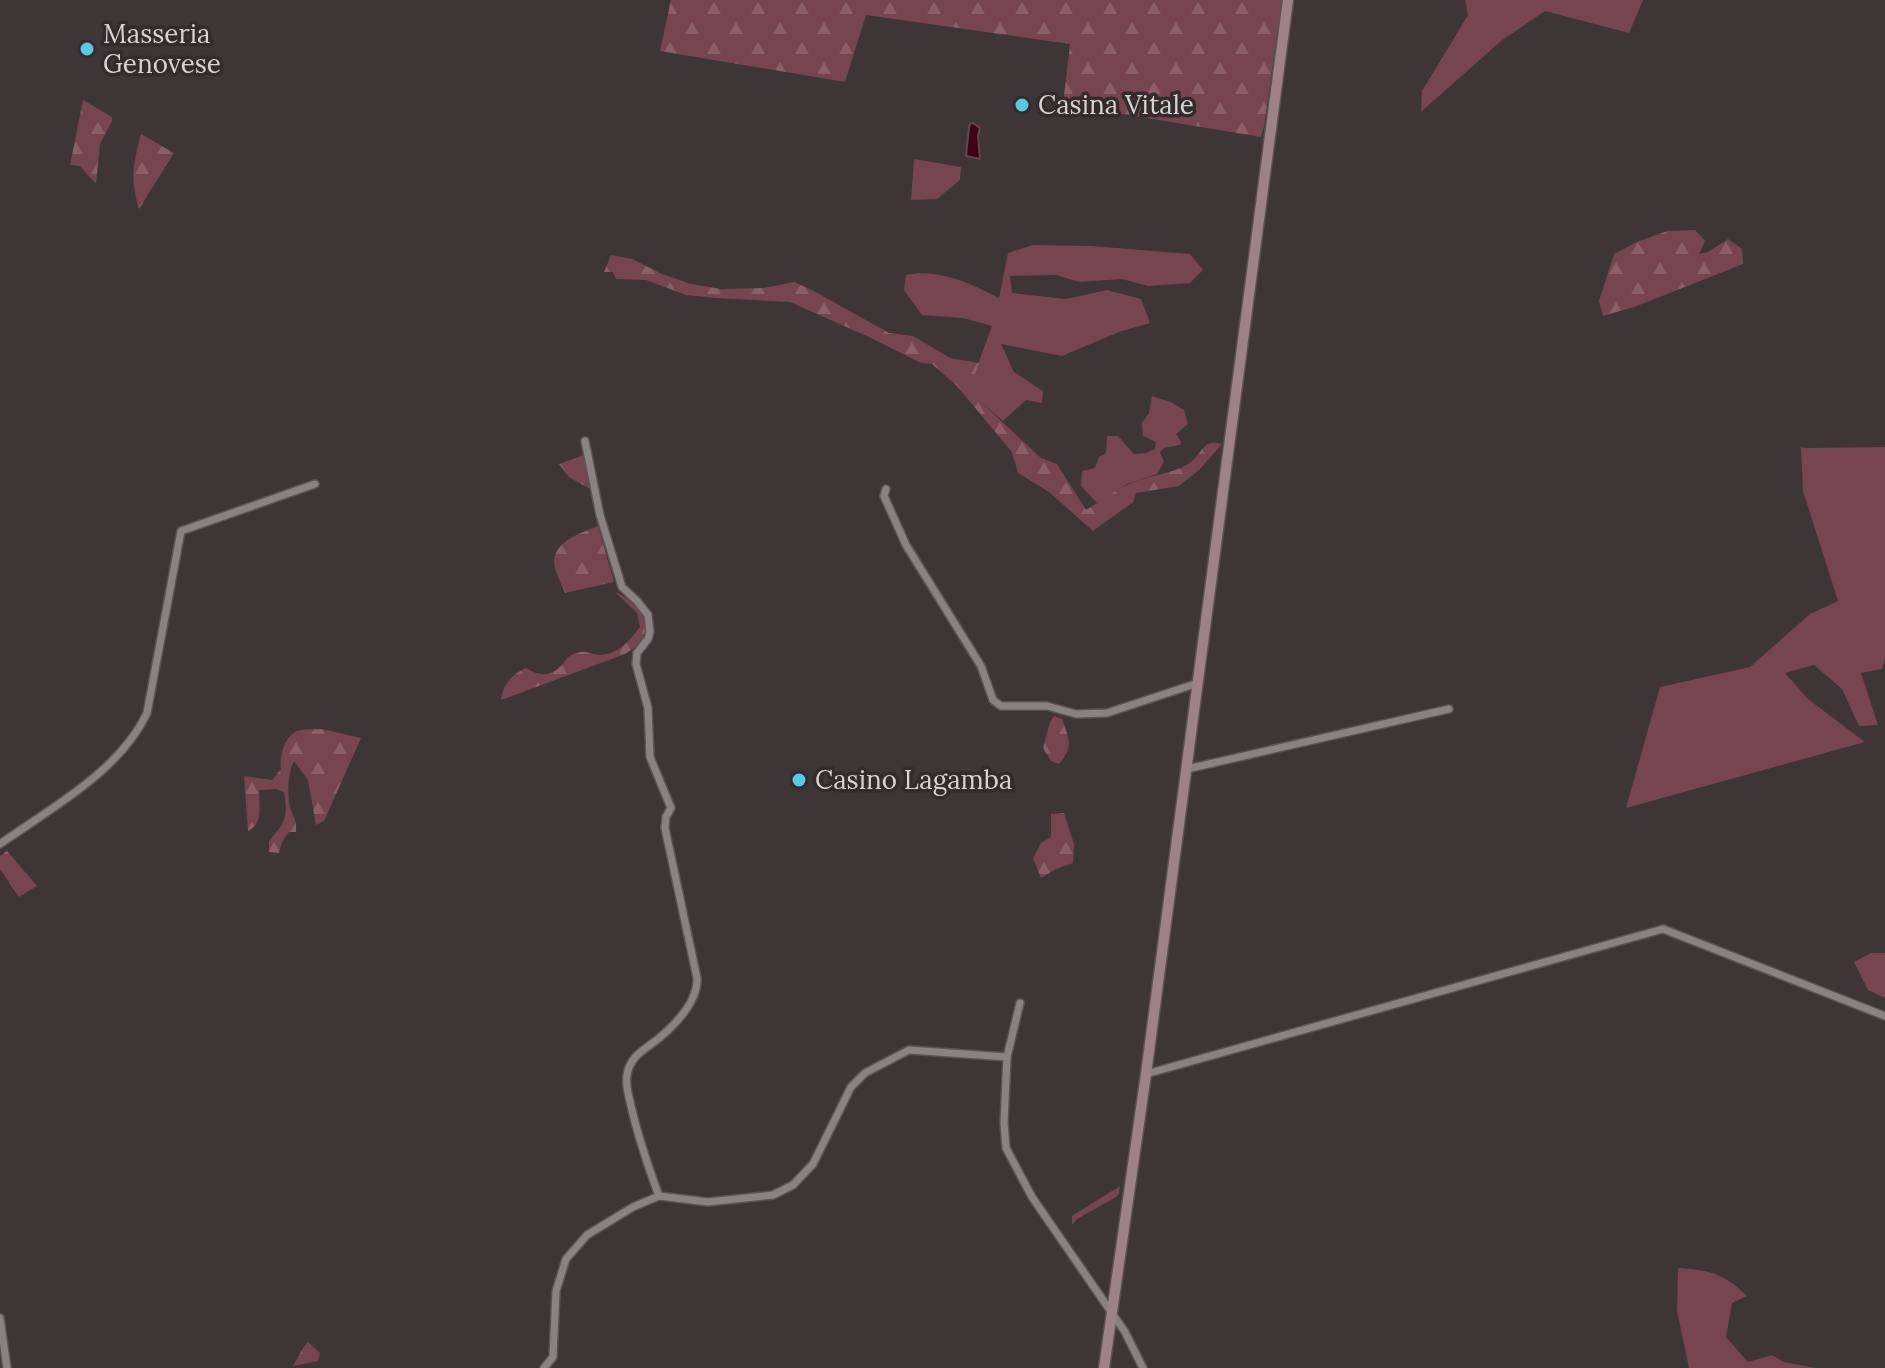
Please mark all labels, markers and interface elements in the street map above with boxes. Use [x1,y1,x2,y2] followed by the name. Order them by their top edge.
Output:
[103,17,221,80] place label: Masseria Genovese
[78,40,96,58] marker: Masseria Genovese
[1038,88,1194,121] place label: Casina Vitale
[1013,96,1031,114] marker: Casina Vitale
[815,763,1012,796] place label: Casino Lagamba
[790,771,808,789] marker: Casino Lagamba

